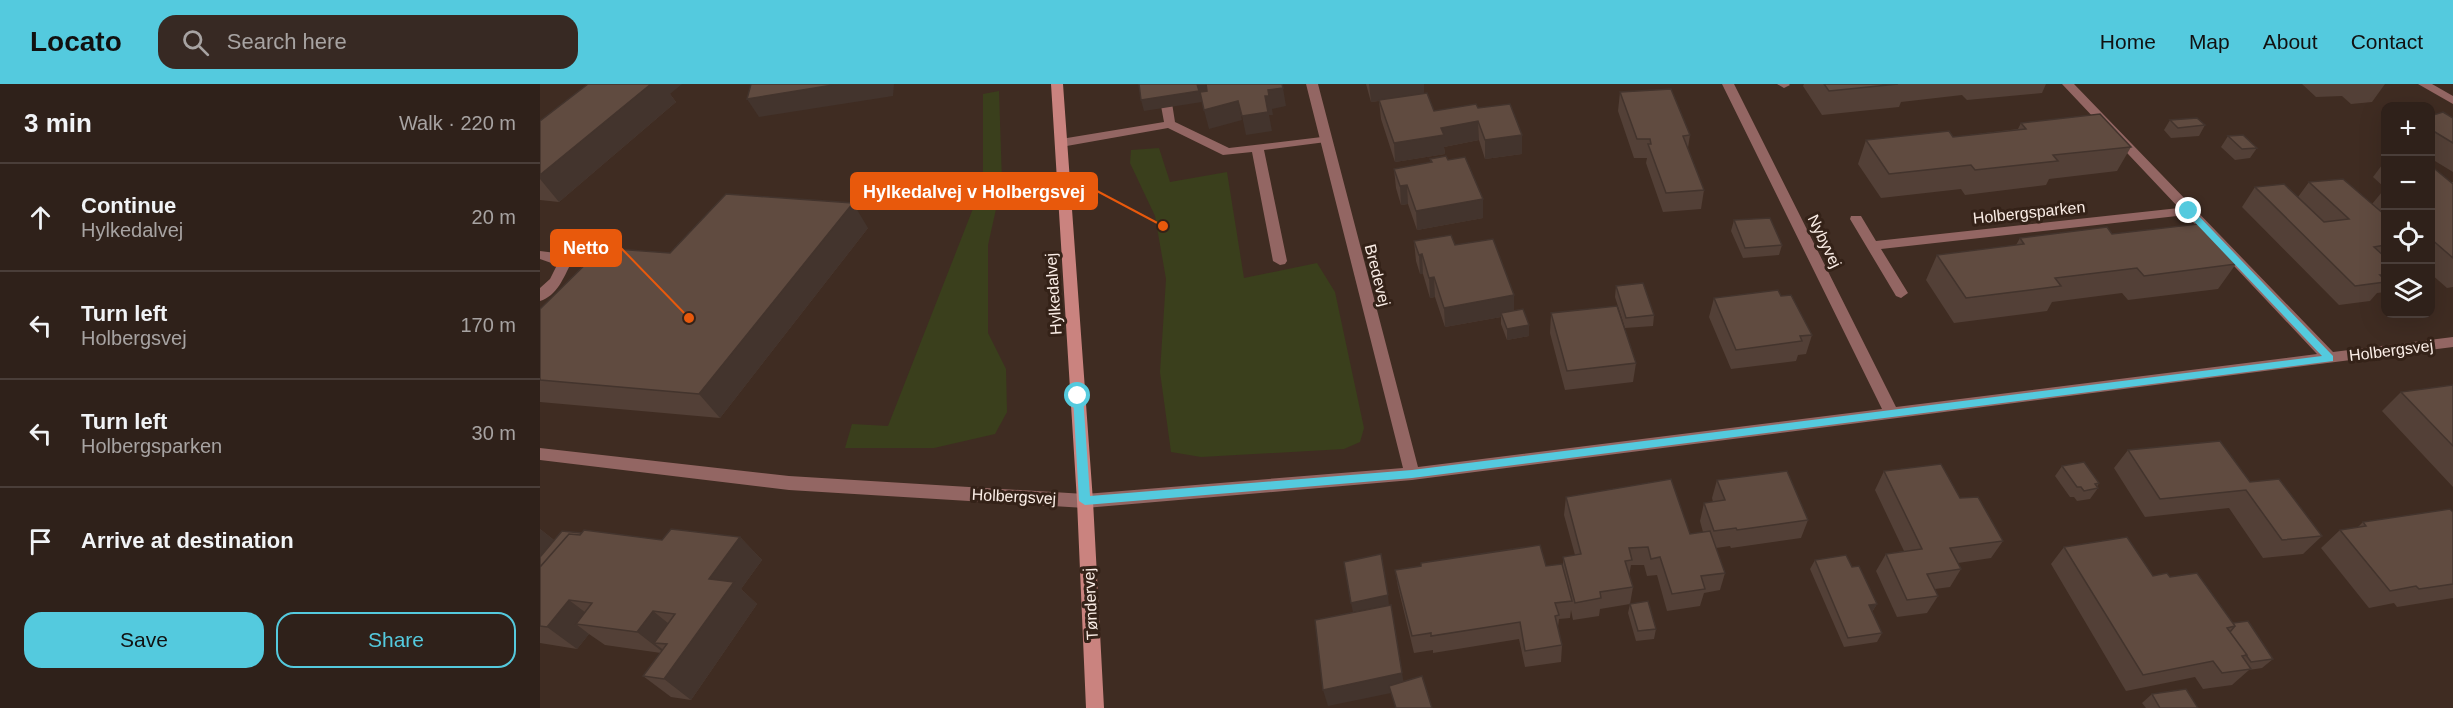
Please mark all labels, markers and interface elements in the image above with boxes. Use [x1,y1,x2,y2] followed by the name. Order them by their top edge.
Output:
[158,15,578,69] search box
[30,26,122,57] text: Locato
[179,26,212,59] icon: search
[227,29,347,54] text: Search here
[2100,30,2156,53] text: Home
[2189,30,2230,53] text: Map
[2263,30,2318,53] text: About
[2351,30,2423,53] text: Contact
[2381,102,2435,318] map controls
[2381,102,2435,156] button: +
[24,108,92,138] text: 3 min
[399,112,516,134] text: Walk · 220 m
[2381,156,2435,210] button: −
[851,173,1097,209] callout: Hylkedalvej v Holbergsvej
[863,182,1085,202] text: Hylkedalvej v Holbergsvej
[81,193,176,218] text: Continue
[2175,197,2201,223] route end
[1972,198,2086,227] street label: Holbergsparken
[24,201,57,234] icon: ahead
[472,206,516,228] text: 20 m
[2381,210,2435,264] button: locate
[1804,212,1845,271] street label: Nybyvej
[81,219,183,241] text: Hylkedalvej
[551,230,621,266] callout: Netto
[563,238,609,258] text: Netto
[1362,242,1393,308] street label: Bredevej
[1042,253,1065,335] street label: Hylkedalvej
[2381,264,2435,318] button: layers
[81,301,167,326] text: Turn left
[24,309,57,342] icon: left
[460,314,516,336] text: 170 m
[81,327,187,349] text: Holbergsvej
[2348,337,2434,364] street label: Holbergsvej
[1064,382,1090,408] route start
[81,409,167,434] text: Turn left
[24,417,57,450] icon: left
[472,422,516,444] text: 30 m
[81,435,222,457] text: Holbergsparken
[971,486,1057,507] street label: Holbergsvej
[24,525,57,558] icon: arrive
[81,528,294,553] text: Arrive at destination
[1080,568,1101,640] street label: Tøndervej
[24,612,264,668] button: Save
[276,612,516,668] button: Share

